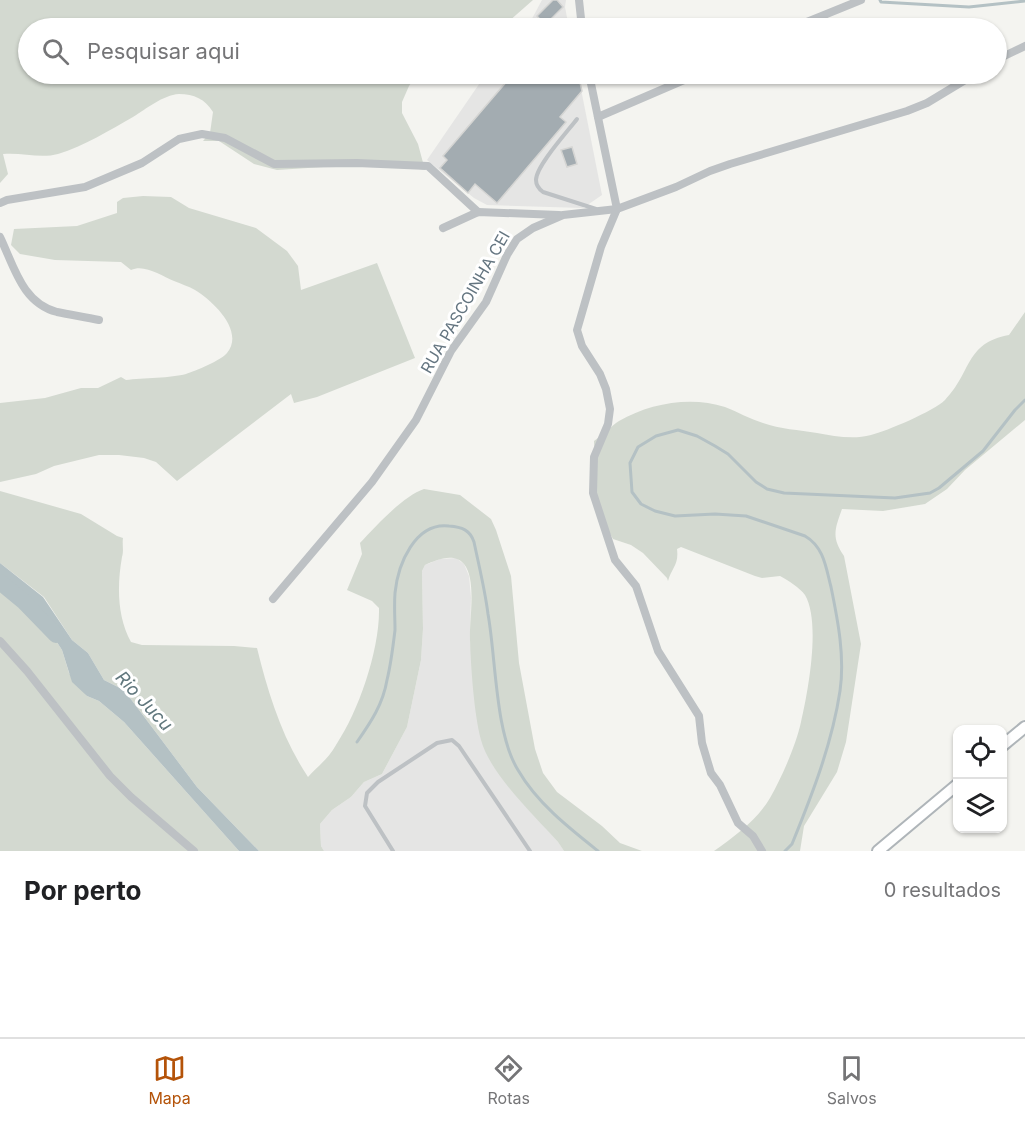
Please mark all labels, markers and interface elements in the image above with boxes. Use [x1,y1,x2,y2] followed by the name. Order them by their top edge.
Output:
[18,18,1007,84] search box
[39,35,72,68] icon: search
[87,38,240,64] text: Pesquisar aqui
[416,227,514,377] street label: RUA PASCOINHA CEI
[112,667,177,735] water label: Rio Jucu
[953,725,1007,833] map controls
[953,725,1007,779] button: locate
[953,779,1007,833] button: layers
[24,875,142,906] text: Por perto
[884,878,1001,902] text: 0 resultados
[148,1052,191,1108] tab: Mapa
[488,1052,530,1108] tab: Rotas
[827,1052,877,1108] tab: Salvos

